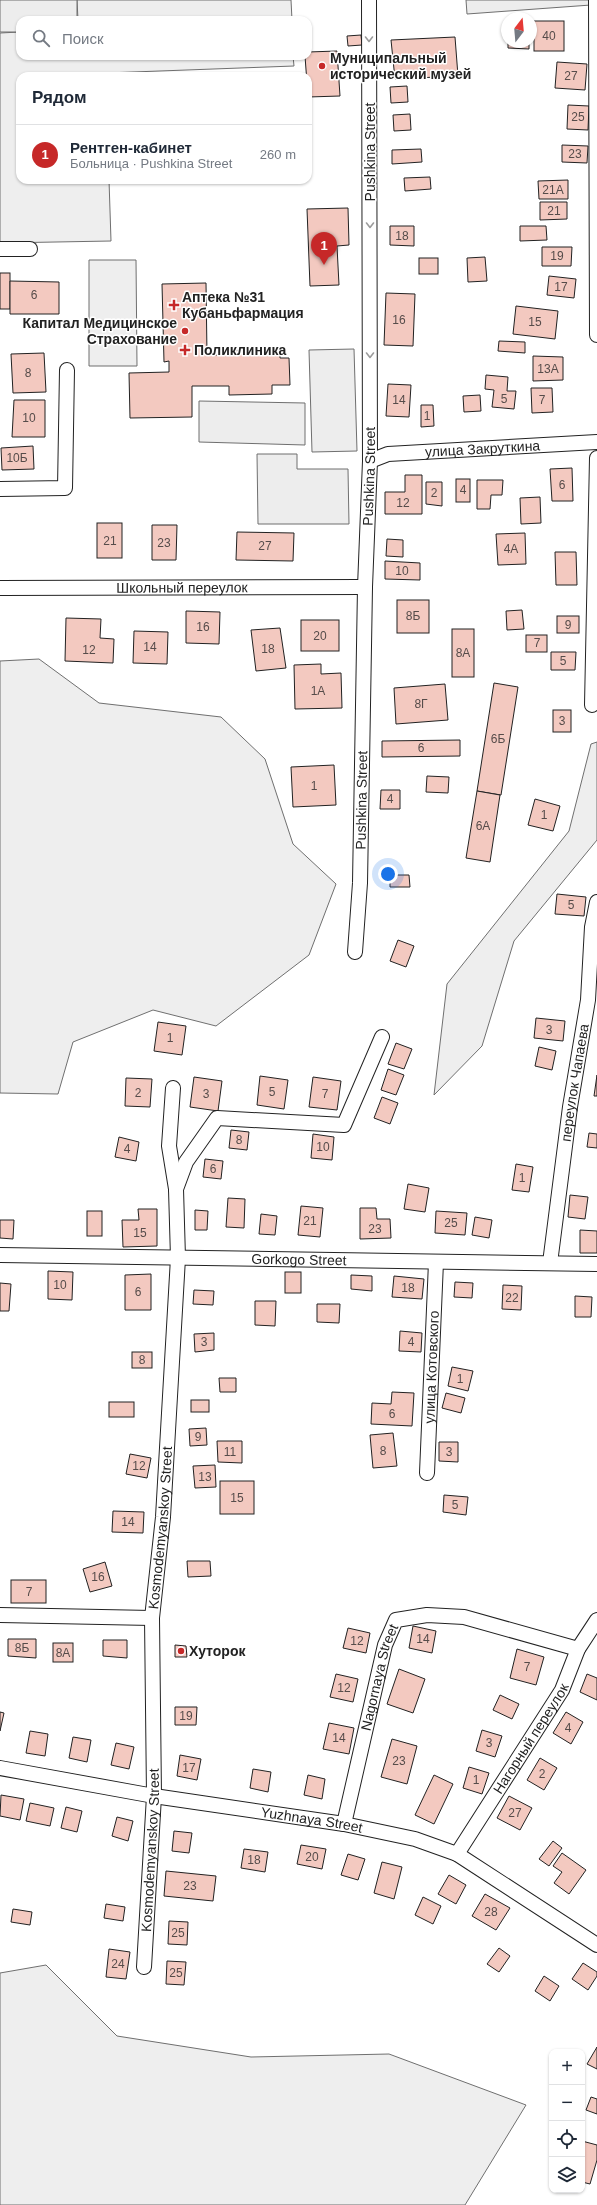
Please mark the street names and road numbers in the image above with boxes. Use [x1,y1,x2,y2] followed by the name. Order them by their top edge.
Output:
[362,102,378,201] street label: Pushkina Street
[359,427,378,526] street label: Pushkina Street
[424,437,541,460] street label: улица Закруткина
[116,579,249,596] street label: Школьный переулок
[353,750,370,850] street label: Pushkina Street
[558,1022,592,1143] street label: переулок Чапаева
[251,1251,347,1268] street label: Gorkogo Street
[421,1310,442,1424] street label: улица Котовского
[145,1446,175,1610] street label: Kosmodemyanskoy Street
[358,1621,401,1732] street label: Nagornaya Street
[490,1681,572,1797] street label: Нагорный переулок
[138,1768,162,1932] street label: Kosmodemyanskoy Street
[260,1804,364,1836] street label: Yuzhnaya Street

